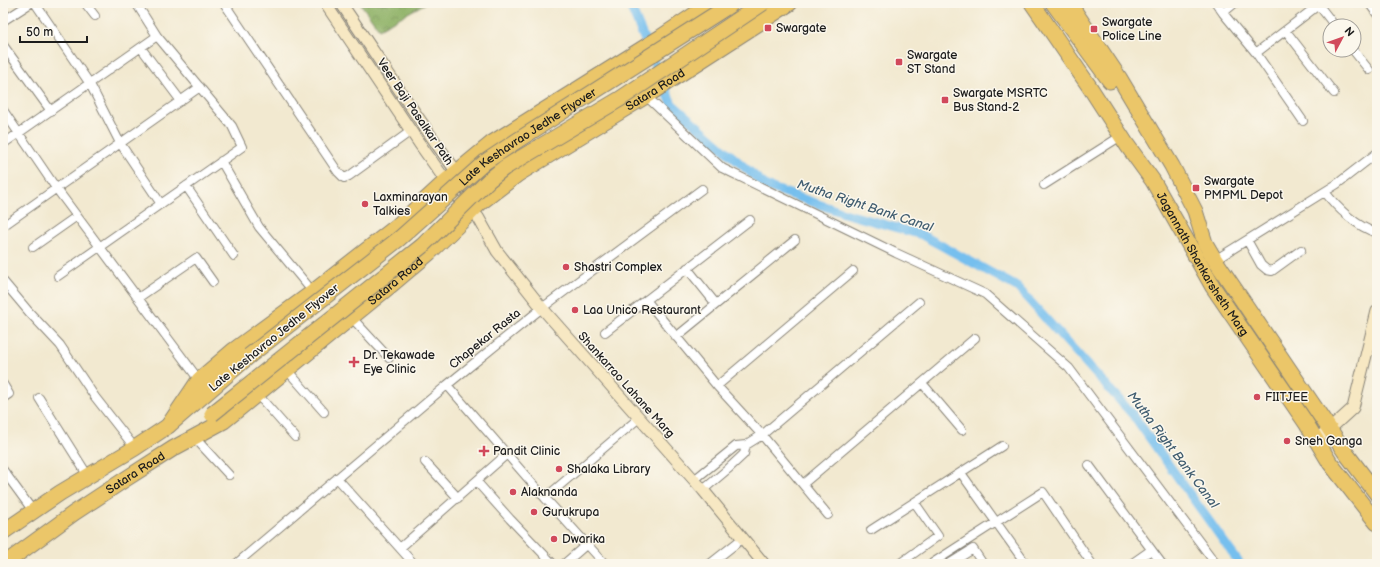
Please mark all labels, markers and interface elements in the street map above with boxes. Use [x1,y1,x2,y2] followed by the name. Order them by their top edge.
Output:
[1102,15,1162,44] place label: Swargate Police Line
[20,18,87,44] scale bar
[1322,18,1362,58] north arrow
[776,21,826,36] place label: Swargate
[763,23,773,33] marker: Swargate
[1089,24,1099,34] marker: Swargate Police Line
[1342,24,1357,39] text: N
[26,25,53,40] text: 50 m
[907,48,957,77] place label: Swargate ST Stand
[374,56,457,169] street label: Veer Baji Pasalkar Path
[894,57,904,67] marker: Swargate ST Stand
[623,65,688,114] street label: Satara Road
[456,84,600,189] street label: Late Keshavrao Jedhe Flyover
[953,86,1048,115] place label: Swargate MSRTC Bus Stand-2
[940,95,950,105] marker: Swargate MSRTC Bus Stand-2
[1204,174,1283,203] place label: Swargate PMPML Depot
[795,176,936,236] water label: Mutha Right Bank Canal
[1191,183,1201,193] marker: Swargate PMPML Depot
[1153,189,1252,339] street label: Jagannath Shankarsheth Marg
[373,190,448,219] place label: Laxminarayan Talkies
[360,199,370,209] marker: Laxminarayan Talkies
[365,254,426,308] street label: Satara Road
[574,260,662,275] place label: Shastri Complex
[561,262,571,272] marker: Shastri Complex
[206,280,343,395] street label: Late Keshavrao Jedhe Flyover
[583,303,701,318] place label: Laa Unico Restaurant
[570,305,580,315] marker: Laa Unico Restaurant
[446,306,524,372] street label: Chapekar Rasta
[575,329,678,441] street label: Shankarrao Lahane Marg
[363,348,435,377] place label: Dr. Tekawade Eye Clinic
[348,356,360,368] marker: Dr. Tekawade Eye Clinic
[1124,388,1223,512] water label: Mutha Right Bank Canal
[1265,390,1308,405] place label: FIITJEE
[1252,392,1262,402] marker: FIITJEE
[1295,434,1363,449] place label: Sneh Ganga
[1282,436,1292,446] marker: Sneh Ganga
[493,444,560,459] place label: Pandit Clinic
[478,445,490,457] marker: Pandit Clinic
[103,448,168,497] street label: Satara Road
[567,462,651,477] place label: Shalaka Library
[554,464,564,474] marker: Shalaka Library
[521,485,578,500] place label: Alaknanda
[508,487,518,497] marker: Alaknanda
[542,505,600,520] place label: Gurukrupa
[529,507,539,517] marker: Gurukrupa
[562,532,605,547] place label: Dwarika
[549,534,559,544] marker: Dwarika

